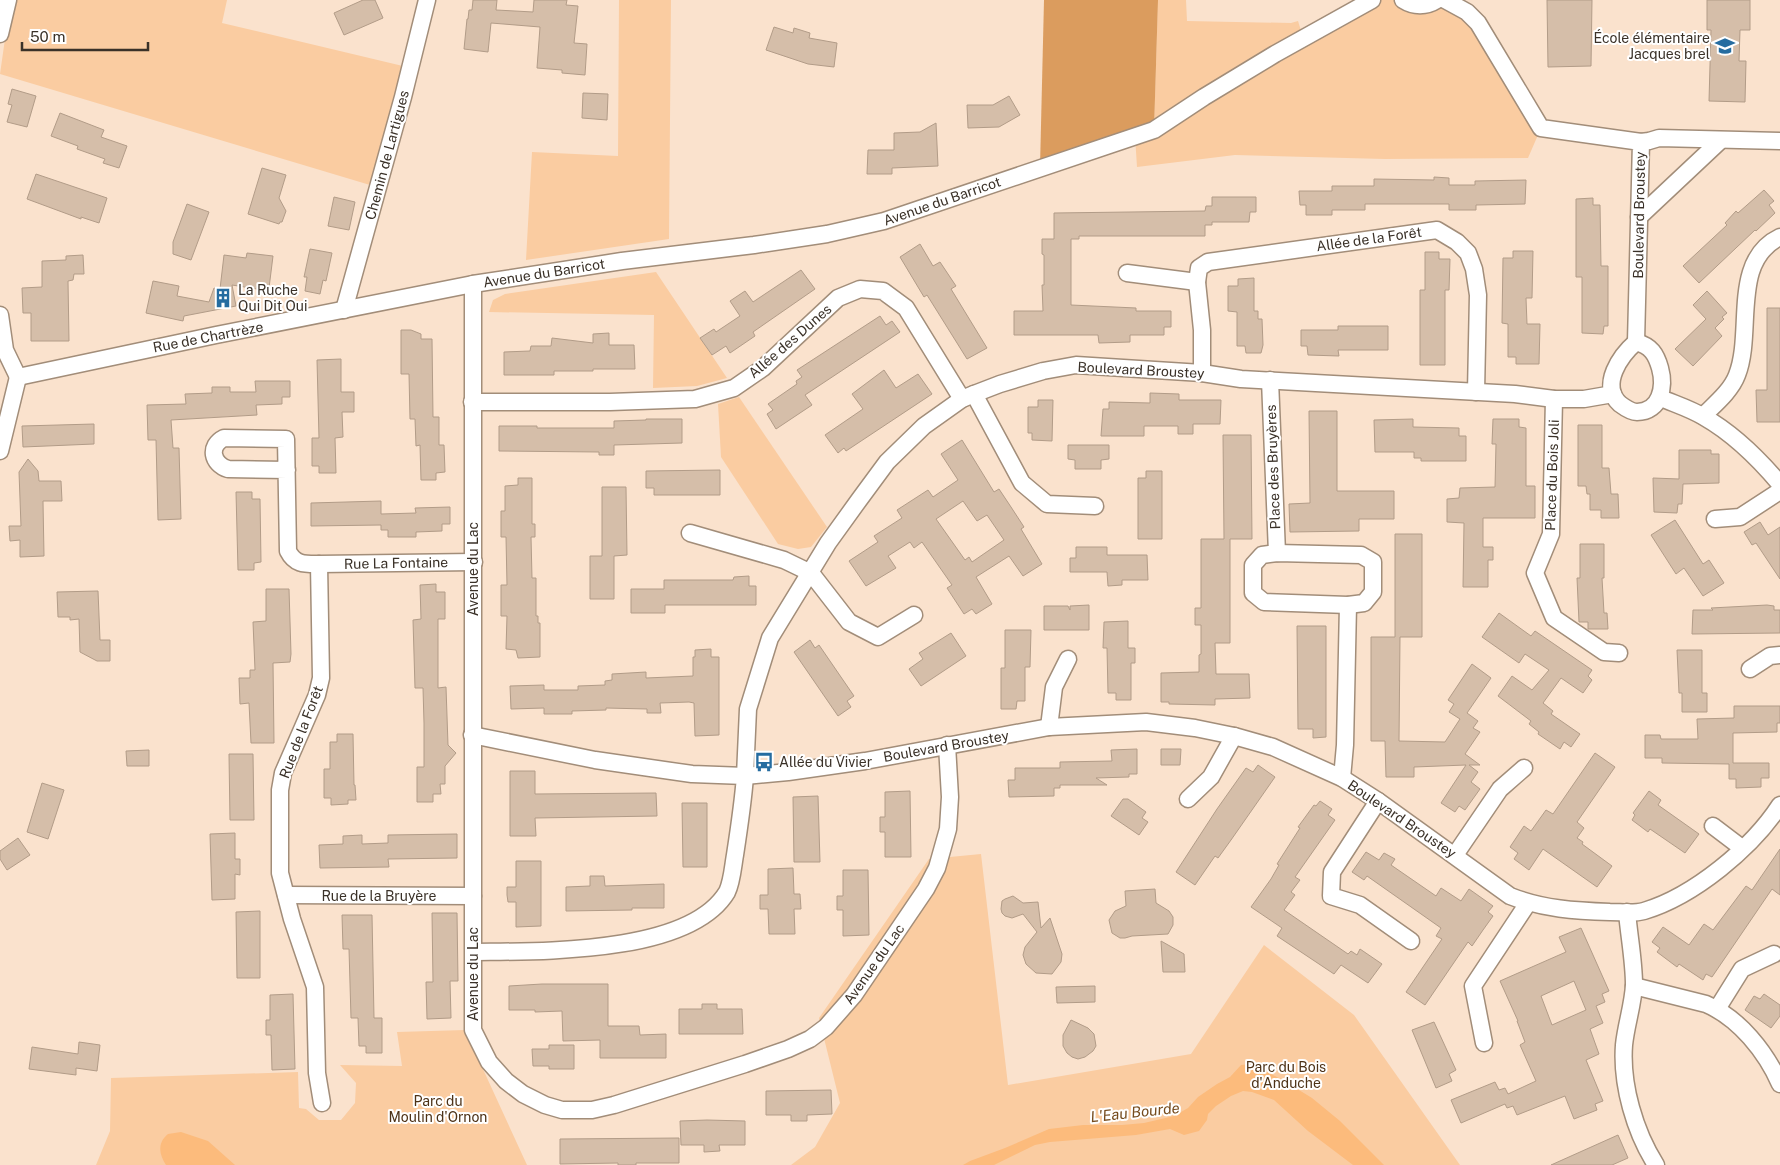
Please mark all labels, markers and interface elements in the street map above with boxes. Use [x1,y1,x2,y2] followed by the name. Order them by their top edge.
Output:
[22,20,149,52] scale bar
[30,28,65,45] text: 50 m
[1593,29,1710,62] place label: École élémentaire Jacques brel
[1714,35,1736,57] school or university icon: École élémentaire Jacques brel
[362,88,412,222] street label: Chemin de Lartigues
[1630,151,1648,279] street label: Boulevard Broustey
[881,173,1003,229] street label: Avenue du Barricot
[1315,224,1423,254] street label: Allée de la Forêt
[482,255,606,291] street label: Avenue du Barricot
[238,282,308,314] place label: La Ruche Qui Dit Oui
[212,287,234,309] building icon: La Ruche Qui Dit Oui
[745,301,835,381] street label: Allée des Dunes
[151,318,265,356] street label: Rue de Chartrèze
[1077,359,1205,381] street label: Boulevard Broustey
[1263,404,1283,530] street label: Place des Bruyères
[1542,419,1562,531] street label: Place du Bois Joli
[465,522,481,616] street label: Avenue du Lac
[344,554,448,572] street label: Rue La Fontaine
[276,683,326,781] street label: Rue de la Forêt
[882,727,1011,765] street label: Boulevard Broustey
[753,751,775,773] bus stop icon: Allée du Vivier
[779,754,872,770] place label: Allée du Vivier
[1345,777,1460,861] street label: Boulevard Broustey
[321,888,437,904] street label: Rue de la Bruyère
[840,921,908,1007] street label: Avenue du Lac
[465,927,481,1021] street label: Avenue du Lac
[1246,1059,1326,1091] park label: Parc du Bois d'Anduche
[389,1093,487,1125] park label: Parc du Moulin d'Ornon
[1089,1099,1181,1125] water label: L'Eau Bourde

